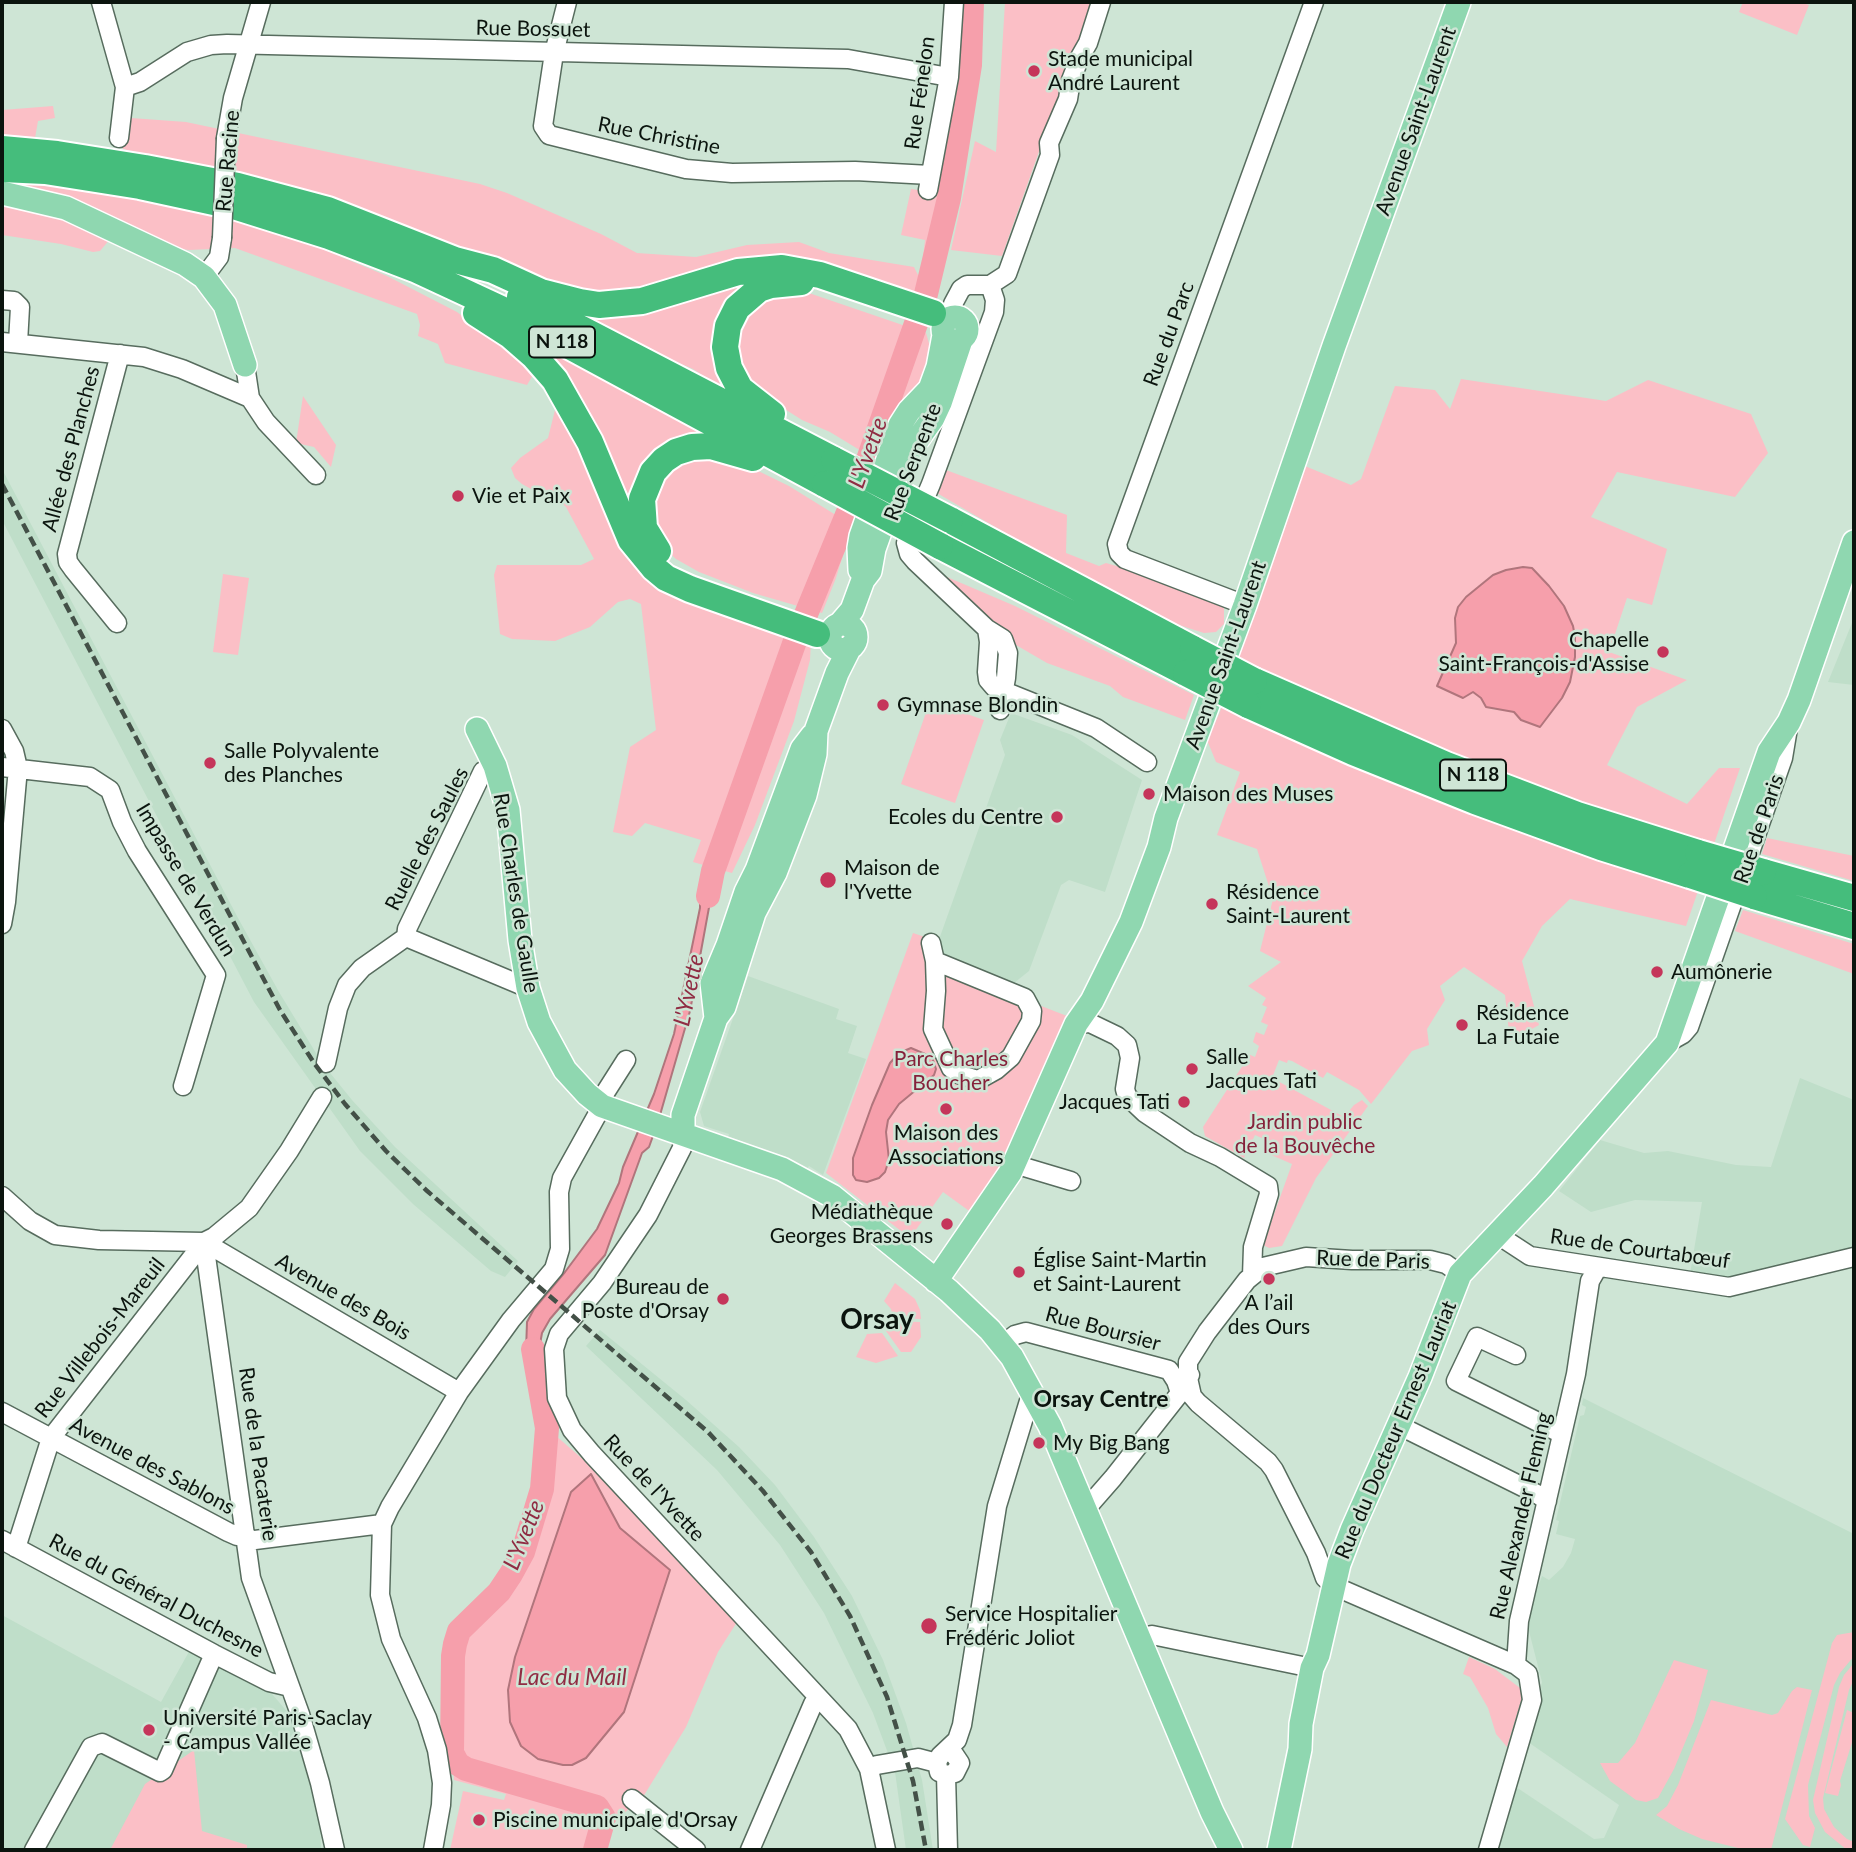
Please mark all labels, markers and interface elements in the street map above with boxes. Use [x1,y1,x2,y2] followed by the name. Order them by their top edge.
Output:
[475,15,591,43] street label: Rue Bossuet
[1370,23,1462,219] street label: Avenue Saint-Laurent
[900,35,940,151] street label: Rue Fénelon
[1048,46,1193,96] place label: Stade municipal André Laurent
[1026,63,1042,79] marker: Stade municipal André Laurent
[211,109,245,213] street label: Rue Racine
[596,112,722,160] street label: Rue Christine
[1138,278,1200,390] street label: Rue du Parc
[529,326,595,358] road number: N 118
[37,363,105,535] street label: Allée des Planches
[879,400,947,524] street label: Rue Serpente
[843,414,893,492] water label: L'Yvette
[472,483,570,509] place label: Vie et Paix
[450,488,466,504] marker: Vie et Paix
[1180,557,1272,753] street label: Avenue Saint-Laurent
[1439,627,1649,677] place label: Chapelle Saint-François-d'Assise
[1655,644,1671,660] marker: Chapelle Saint-François-d'Assise
[897,692,1058,718] place label: Gymnase Blondin
[875,697,891,713] marker: Gymnase Blondin
[224,738,379,788] place label: Salle Polyvalente des Planches
[202,755,218,771] marker: Salle Polyvalente des Planches
[1440,760,1506,790] road number: N 118
[380,763,474,915] street label: Ruelle des Saules
[1729,771,1789,887] street label: Rue de Paris
[1163,781,1333,807] place label: Maison des Muses
[1141,786,1157,802] marker: Maison des Muses
[488,791,544,995] street label: Rue Charles de Gaulle
[130,799,242,961] street label: Impasse de Verdun
[888,804,1043,830] place label: Ecoles du Centre
[1049,809,1065,825] marker: Ecoles du Centre
[844,855,940,905] place label: Maison de l'Yvette
[818,870,838,890] marker: Maison de l'Yvette
[1226,879,1350,929] place label: Résidence Saint-Laurent
[1204,896,1220,912] marker: Résidence Saint-Laurent
[668,951,710,1029] water label: L'Yvette
[1671,959,1772,985] place label: Aumônerie
[1649,964,1665,980] marker: Aumônerie
[1476,1000,1569,1050] place label: Résidence La Futaie
[1454,1017,1470,1033] marker: Résidence La Futaie
[1206,1044,1317,1094] place label: Salle Jacques Tati
[894,1046,1008,1096] park label: Parc Charles Boucher
[1184,1061,1200,1077] marker: Salle Jacques Tati
[1059,1089,1170,1115] place label: Jacques Tati
[1176,1094,1192,1110] marker: Jacques Tati
[938,1101,954,1117] marker: Maison des Associations
[1235,1109,1375,1159] park label: Jardin public de la Bouvêche
[888,1120,1004,1170] place label: Maison des Associations
[770,1199,933,1249] place label: Médiathèque Georges Brassens
[939,1216,955,1232] marker: Médiathèque Georges Brassens
[1548,1224,1732,1274] street label: Rue de Courtabœuf
[1316,1245,1430,1275] street label: Rue de Paris
[1033,1247,1207,1297] place label: Église Saint-Martin et Saint-Laurent
[271,1248,415,1346] street label: Avenue des Bois
[30,1253,170,1423] street label: Rue Villebois-Mareuil
[1011,1264,1027,1280] marker: Église Saint-Martin et Saint-Laurent
[1261,1271,1277,1287] marker: A l’ail des Ours
[582,1274,709,1324] place label: Bureau de Poste d'Orsay
[1228,1290,1310,1340] place label: A l’ail des Ours
[715,1291,731,1307] marker: Bureau de Poste d'Orsay
[1330,1297,1462,1563] street label: Rue du Docteur Ernest Lauriat
[1043,1302,1163,1356] street label: Rue Boursier
[840,1303,914,1337] district label: Orsay
[233,1365,283,1543] street label: Rue de la Pacaterie
[1033,1386,1169,1414] district label: Orsay Centre
[1485,1410,1557,1622] street label: Rue Alexander Fleming
[65,1412,239,1520] street label: Avenue des Sablons
[598,1429,710,1547] street label: Rue de l'Yvette
[1053,1430,1170,1456] place label: My Big Bang
[1031,1435,1047,1451] marker: My Big Bang
[498,1496,550,1574] water label: L'Yvette
[44,1529,268,1663] street label: Rue du Général Duchesne
[945,1601,1117,1651] place label: Service Hospitalier Frédéric Joliot
[919,1616,939,1636] marker: Service Hospitalier Frédéric Joliot
[517,1664,627,1692] water label: Lac du Mail
[163,1705,372,1755] place label: Université Paris-Saclay - Campus Vallée
[141,1722,157,1738] marker: Université Paris-Saclay - Campus Vallée
[493,1807,738,1833] place label: Piscine municipale d'Orsay
[471,1812,487,1828] marker: Piscine municipale d'Orsay

